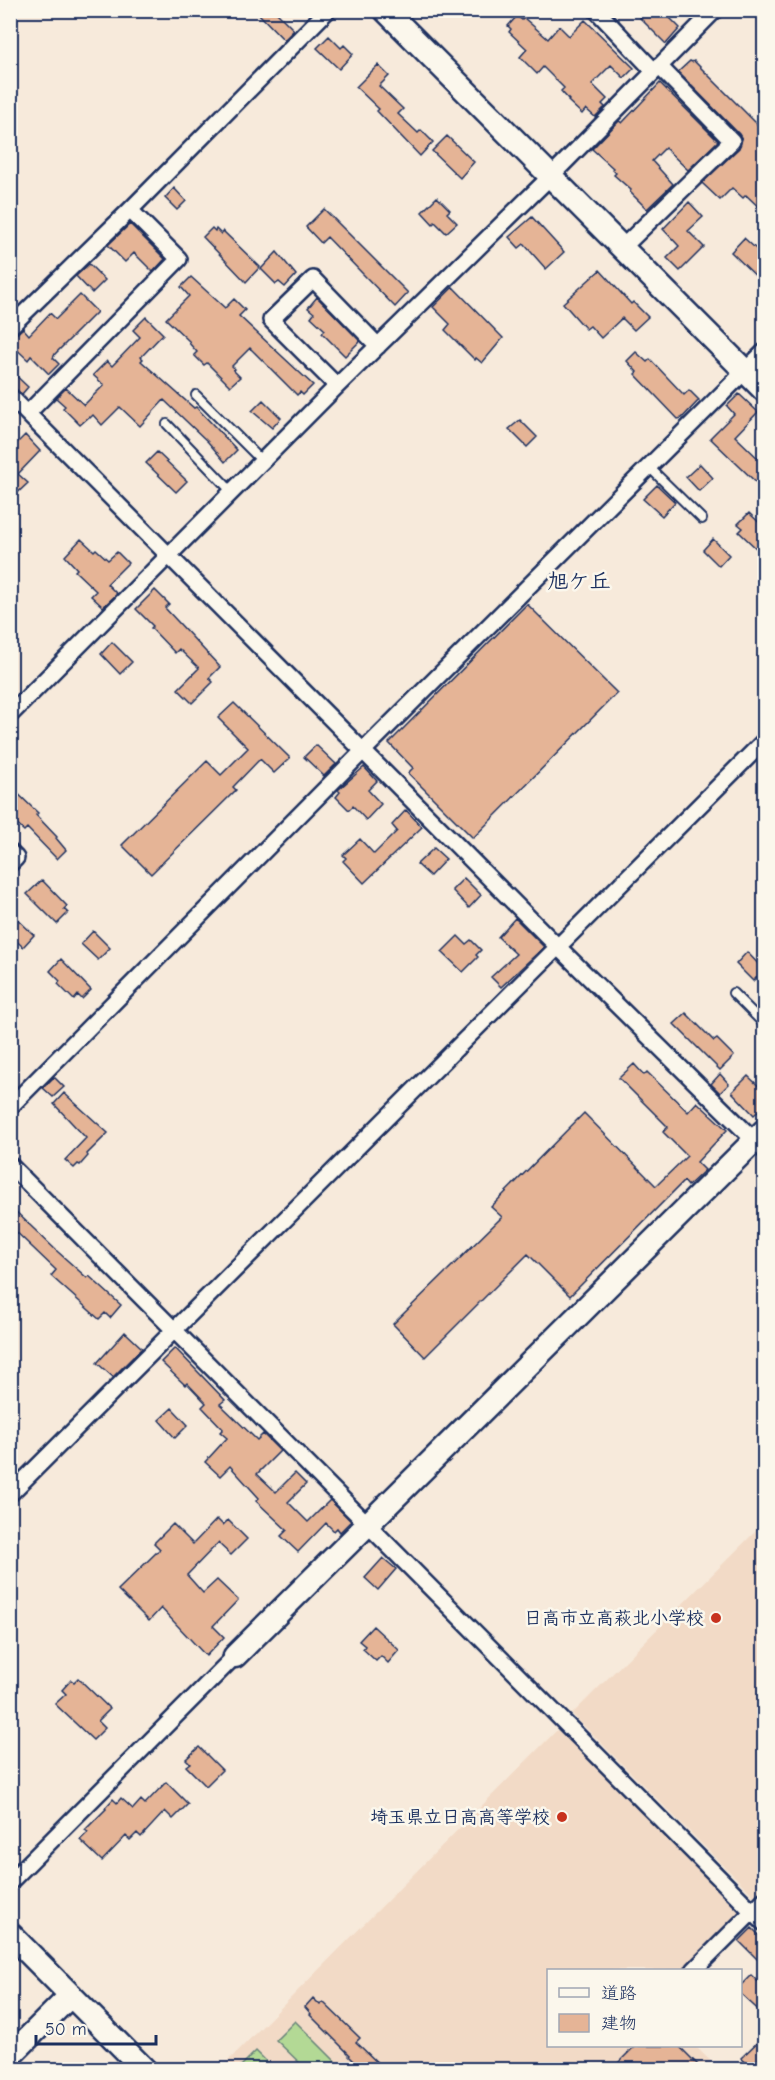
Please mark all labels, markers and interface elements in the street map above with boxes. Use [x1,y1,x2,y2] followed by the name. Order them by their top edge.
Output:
[548,569,611,593] district label: 旭ケ丘
[524,1608,704,1629] place label: 日高市立高萩北小学校
[709,1611,723,1625] marker: 日高市立高萩北小学校
[370,1807,550,1828] place label: 埼玉県立日高高等学校
[555,1810,569,1824] marker: 埼玉県立日高高等学校
[547,1969,742,2047] legend
[601,1983,637,2004] text: 道路
[36,2008,156,2046] scale bar
[601,2013,637,2034] text: 建物
[45,2019,87,2040] text: 50 m

